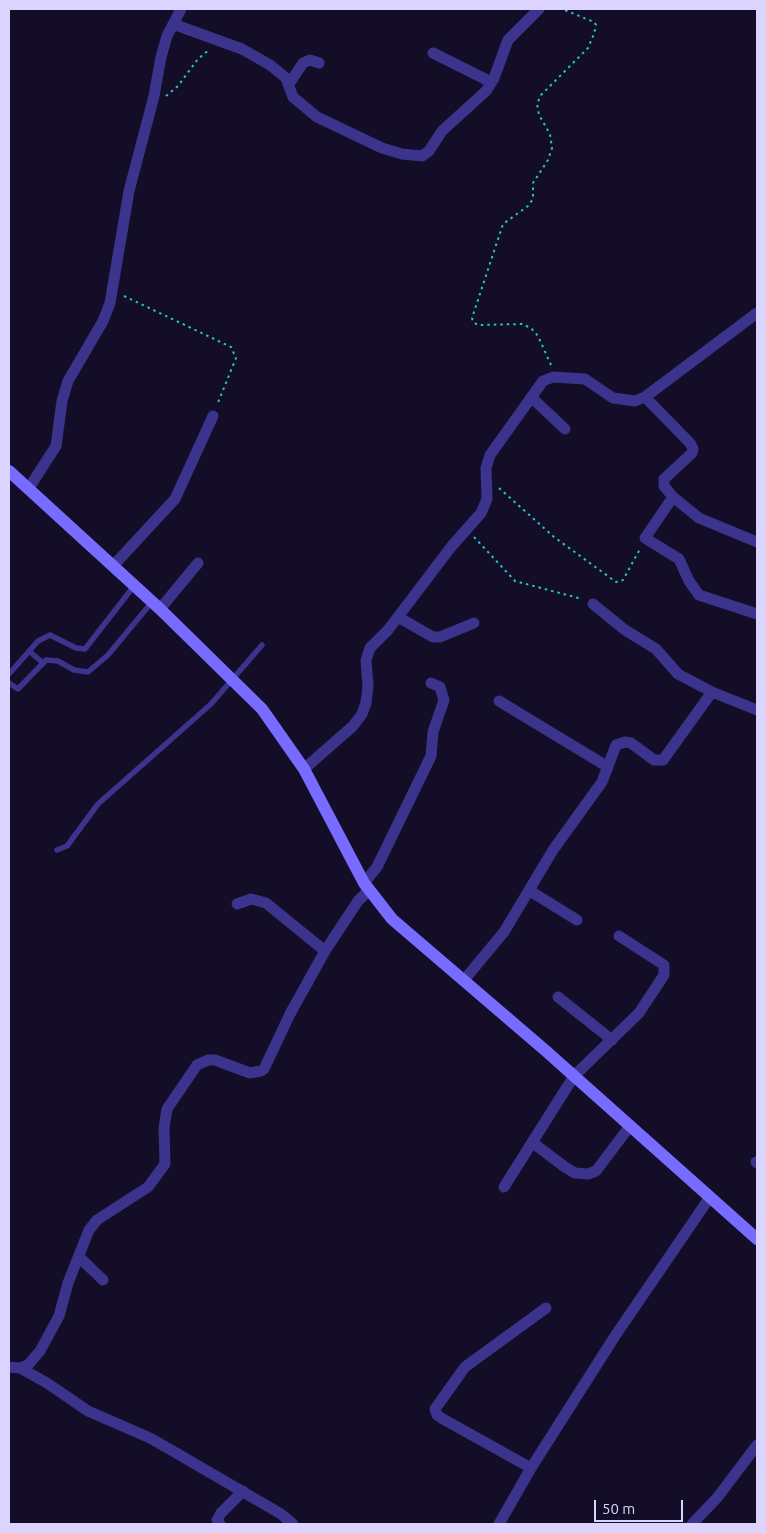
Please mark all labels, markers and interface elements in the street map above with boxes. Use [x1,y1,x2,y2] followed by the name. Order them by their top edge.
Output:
[596,1490,685,1522] scale bar
[602,1500,635,1517] text: 50 m

